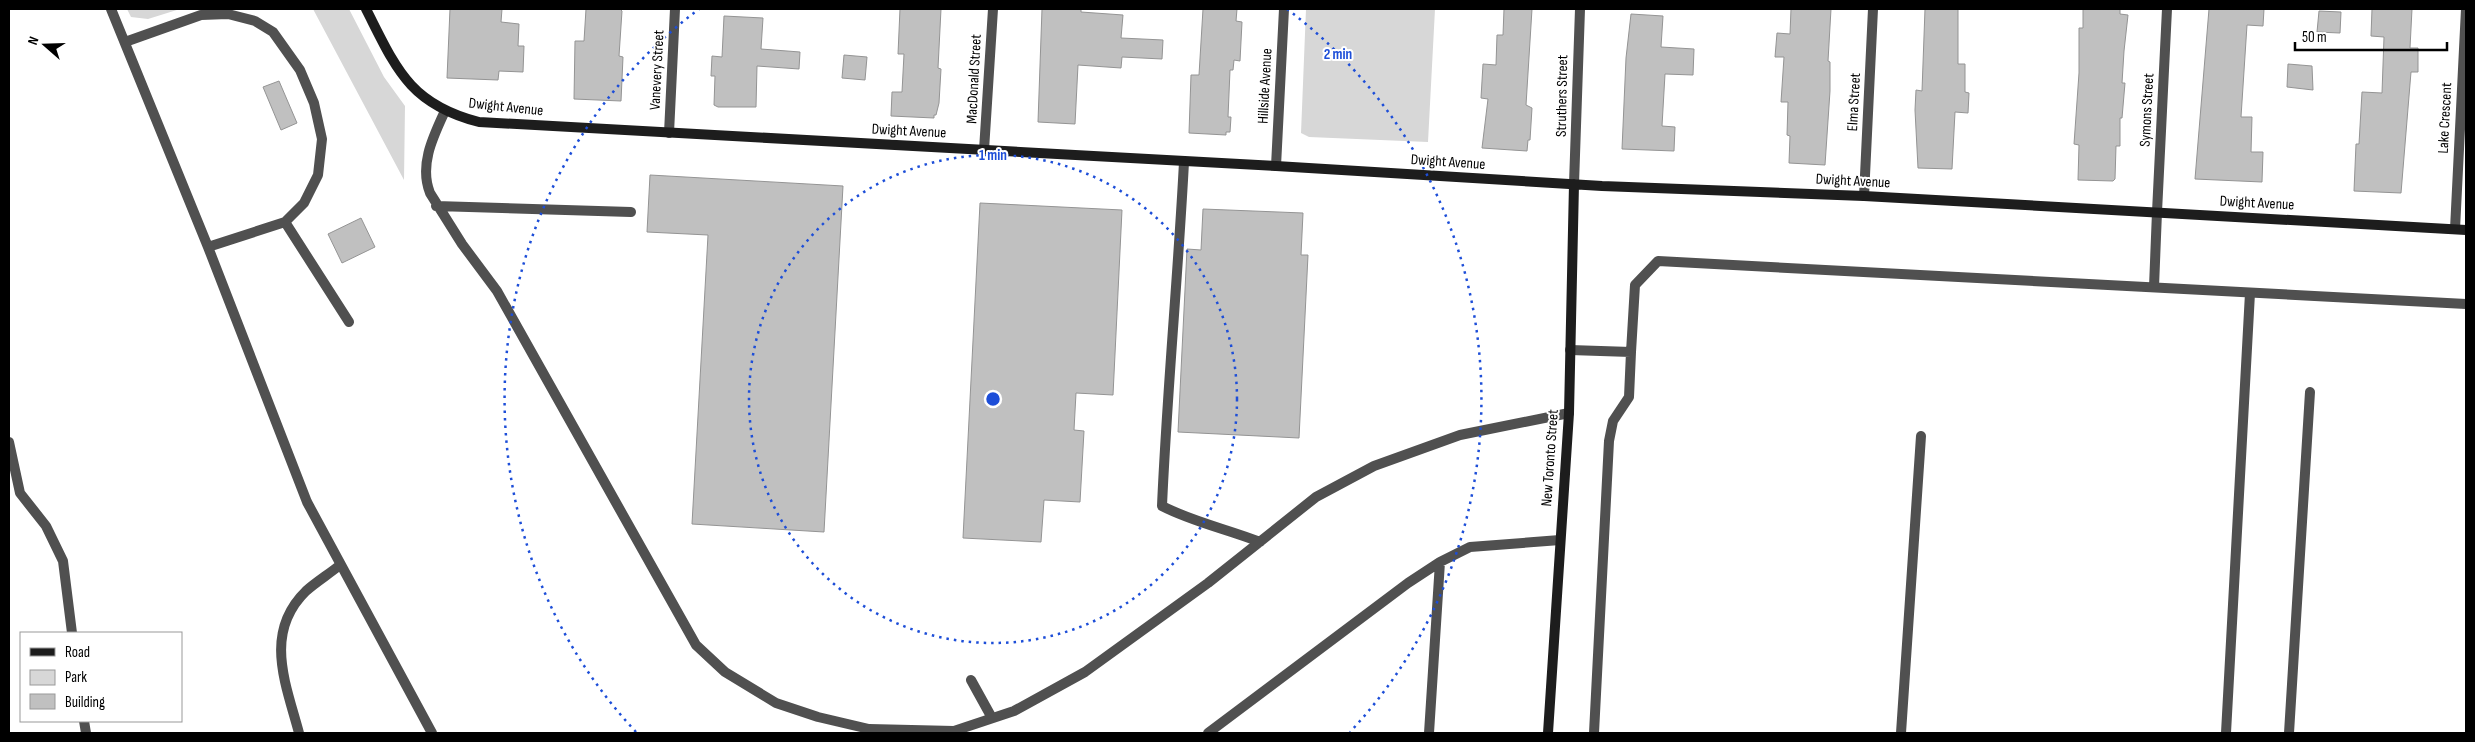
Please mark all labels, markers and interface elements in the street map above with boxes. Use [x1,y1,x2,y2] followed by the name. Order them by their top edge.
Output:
[20,20,70,70] north arrow
[2295,20,2448,52] scale bar
[2302,28,2327,47] text: 50 m
[645,29,669,111] street label: Vanevery Street
[962,33,986,124] street label: MacDonald Street
[24,34,43,47] text: N
[1324,45,1352,64] text: 2 min
[1254,48,1276,124] street label: Hillside Avenue
[1552,54,1572,137] street label: Struthers Street
[1843,72,1865,132] street label: Elma Street
[2136,72,2158,147] street label: Symons Street
[2434,82,2456,154] street label: Lake Crescent
[468,94,544,120] street label: Dwight Avenue
[871,120,947,142] street label: Dwight Avenue
[979,146,1007,165] text: 1 min
[1410,150,1486,174] street label: Dwight Avenue
[1815,170,1891,192] street label: Dwight Avenue
[2219,192,2295,214] street label: Dwight Avenue
[984,390,1002,408] centre of rings
[1537,408,1563,507] street label: New Toronto Street
[20,632,182,722] legend
[65,643,90,662] text: Road
[65,668,87,687] text: Park
[65,693,105,712] text: Building

